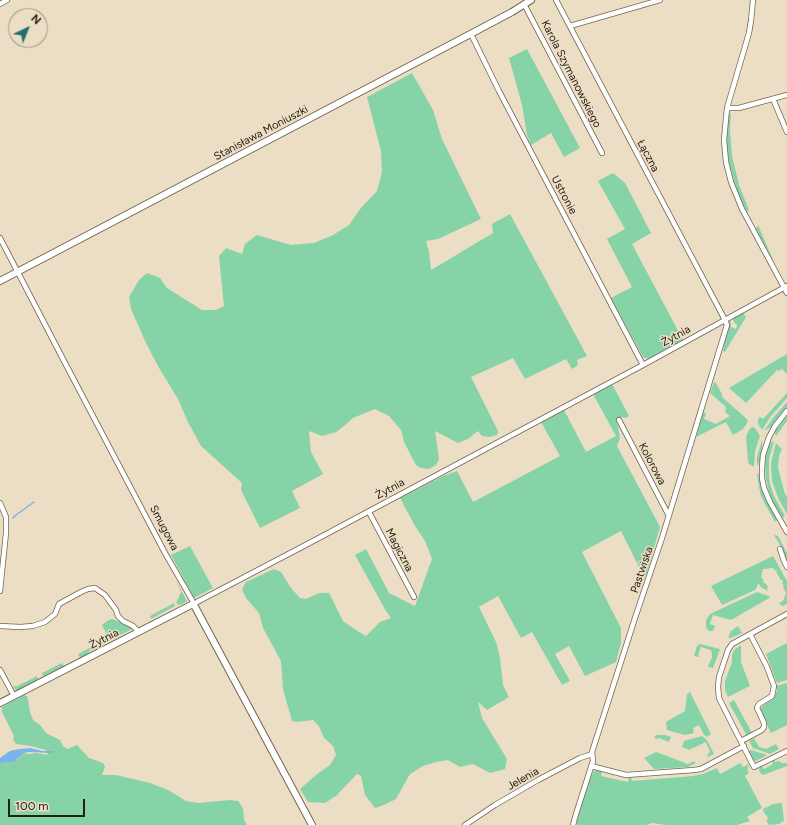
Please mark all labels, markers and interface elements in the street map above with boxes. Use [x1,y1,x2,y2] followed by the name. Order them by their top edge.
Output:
[8,8,48,48] north arrow
[28,12,43,27] text: N
[538,18,604,130] street label: Karola Szymanowskiego
[212,103,310,163] street label: Stanisława Moniuszki
[634,138,662,174] street label: Łączna
[548,173,580,217] street label: Ustronie
[659,323,693,349] street label: Żytnia
[635,441,669,487] street label: Kolorowa
[373,476,407,502] street label: Żytnia
[147,503,181,553] street label: Smugowa
[382,526,416,574] street label: Magiczna
[628,545,656,595] street label: Pastwiska
[87,626,121,652] street label: Żytnia
[505,765,541,793] street label: Jelenia
[10,791,87,817] scale bar
[15,799,49,813] text: 100 m

